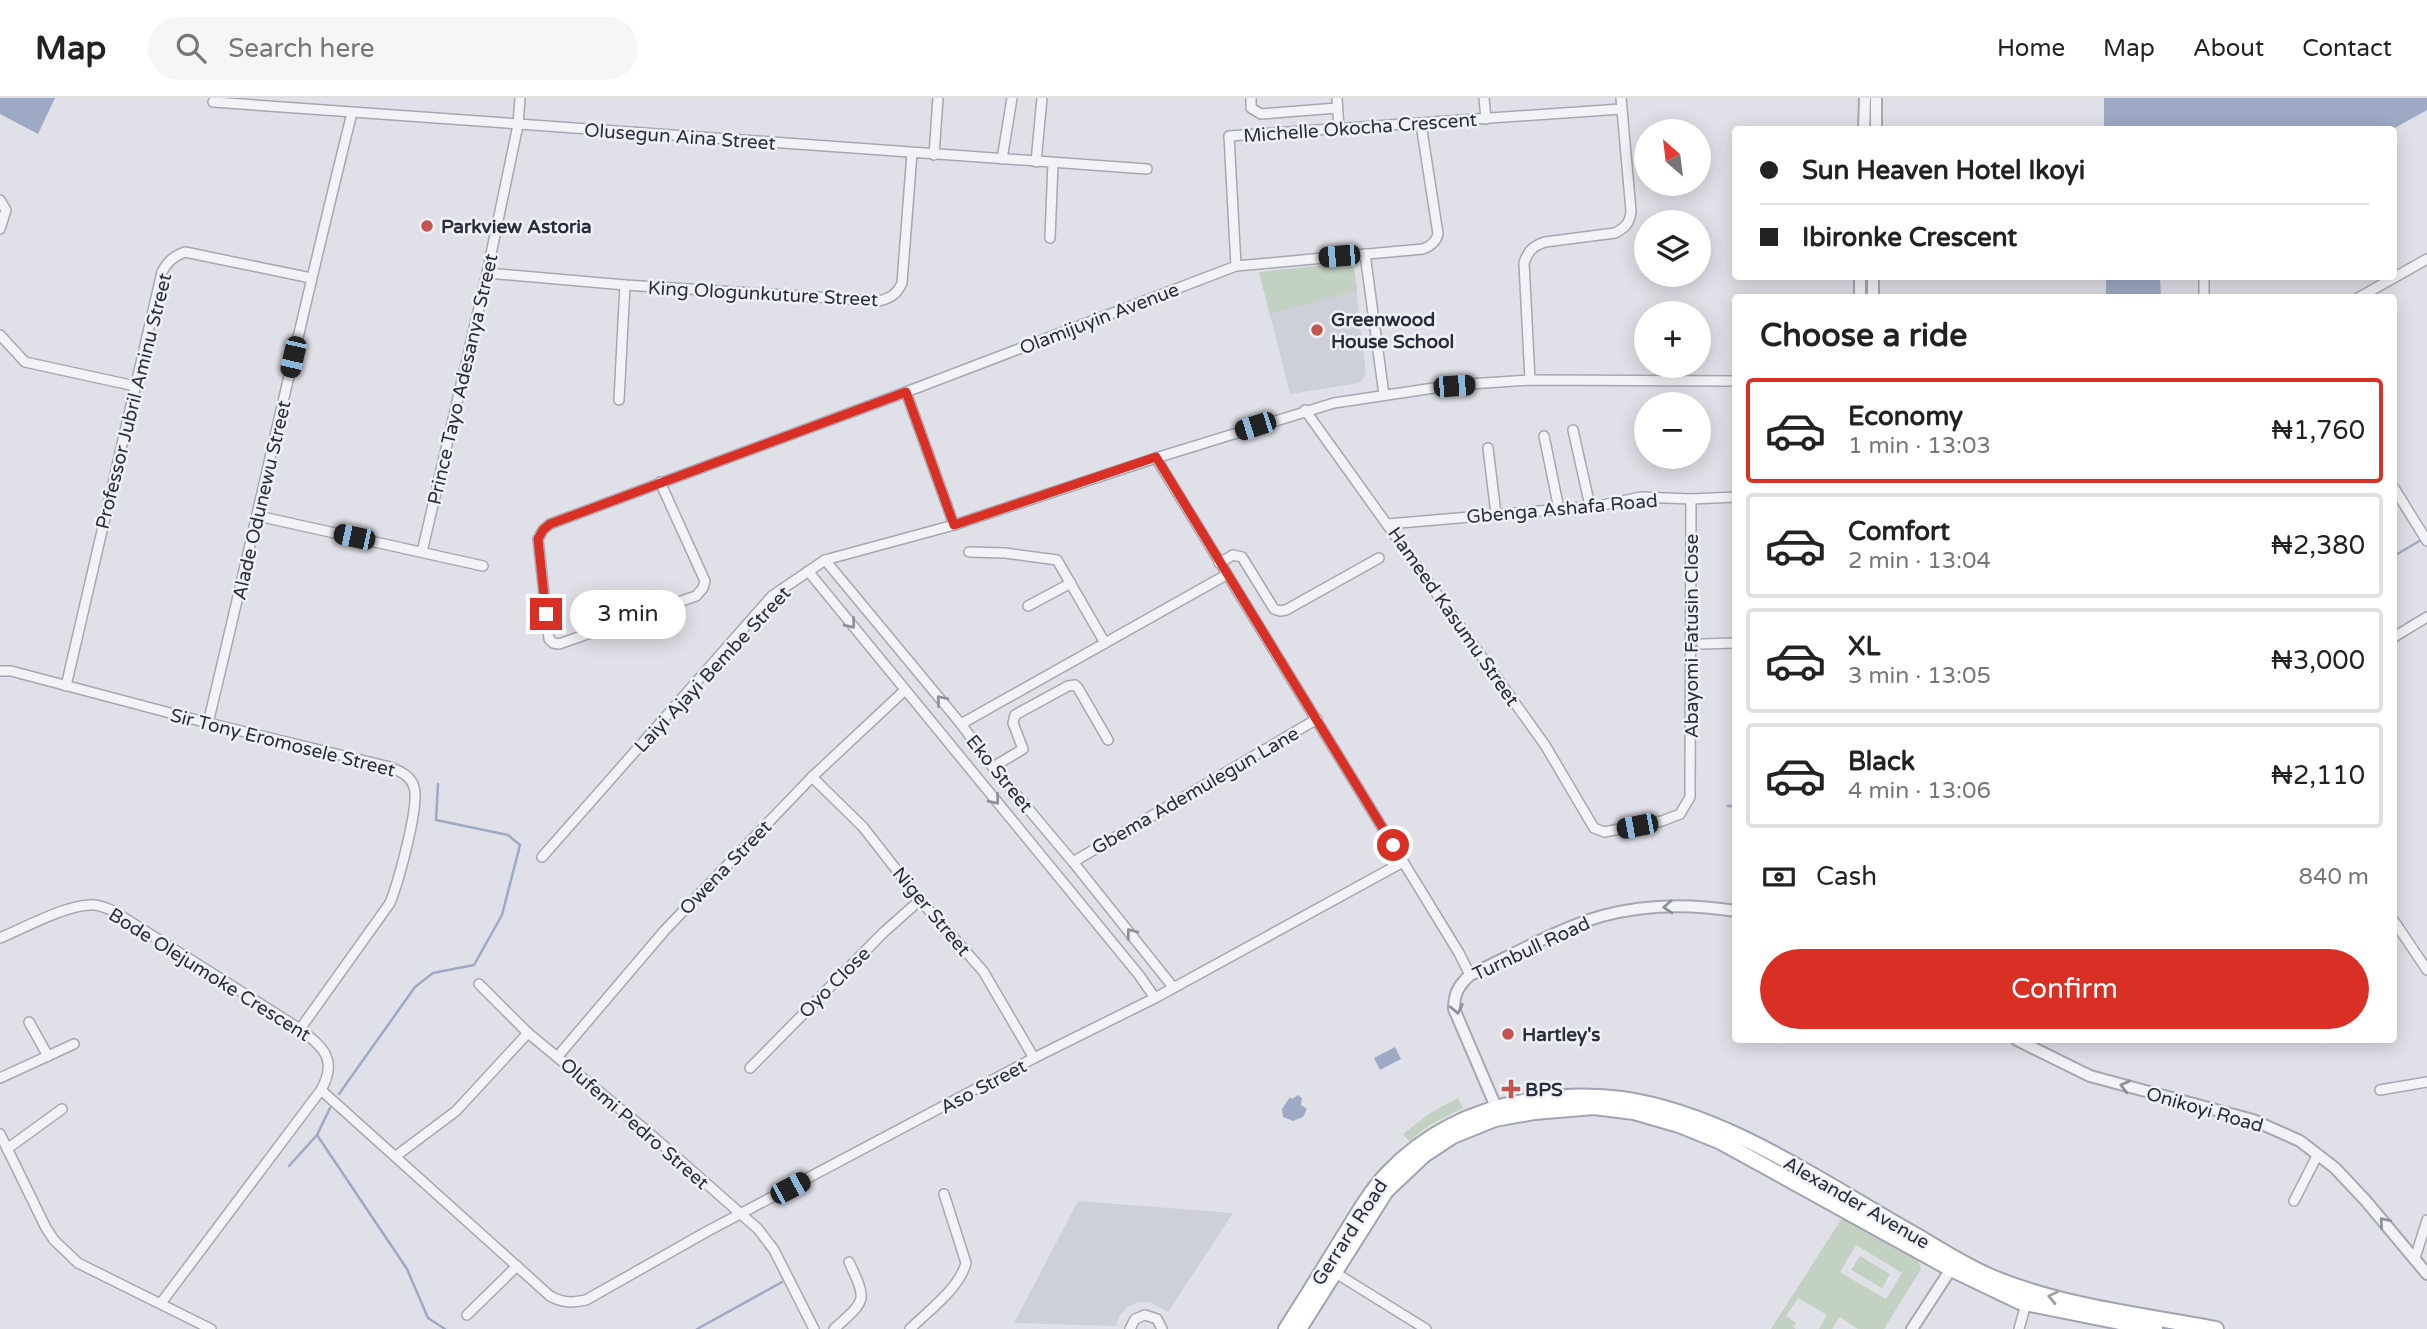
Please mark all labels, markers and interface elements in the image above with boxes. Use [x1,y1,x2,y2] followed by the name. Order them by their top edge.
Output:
[148,17,638,80] search box
[35,29,106,68] text: Map
[172,29,210,67] icon: search
[228,33,374,64] text: Search here
[1997,34,2065,63] text: Home
[2103,34,2155,63] text: Map
[2193,34,2264,63] text: About
[2302,34,2392,63] text: Contact
[1243,109,1478,147] street label: Michelle Okocha Crescent
[584,119,776,155] street label: Olusegun Aina Street
[1634,119,1712,196] north arrow
[1634,119,1711,469] map controls
[1802,155,2085,186] text: Sun Heaven Hotel Ikoyi
[1634,210,1711,287] button: layers
[441,216,592,238] place label: Parkview Astoria
[419,218,435,234] marker: Parkview Astoria
[1802,222,2017,253] text: Ibironke Crescent
[1318,244,1361,268] car
[423,252,503,507] street label: Prince Tayo Adesanya Street
[91,271,176,532] street label: Professor Jubril Aminu Street
[647,277,879,311] street label: King Ologunkuture Street
[1017,278,1182,359] street label: Olamijuyin Avenue
[1634,301,1711,378] button: +
[1331,309,1454,353] place label: Greenwood House School
[1760,317,1967,355] text: Choose a ride
[1309,322,1325,338] marker: Greenwood House School
[279,334,308,380] car
[1433,374,1476,398] car
[1634,392,1711,469] button: −
[228,398,296,602] street label: Alade Odunewu Street
[1764,399,1827,462] icon: car
[1848,401,1963,432] text: Economy
[1232,410,1279,442] car
[2271,415,2365,446] text: ₦1,760
[1848,432,1991,460] text: 1 min · 13:03
[1466,490,1659,528] street label: Gbenga Ashafa Road
[1764,514,1827,577] icon: car
[1848,516,1950,547] text: Comfort
[332,522,377,552] car
[1383,523,1523,710] street label: Hameed Kasumu Street
[2271,530,2365,561] text: ₦2,380
[1681,534,1703,738] street label: Abayomi Fatusin Close
[1848,547,1991,575] text: 2 min · 13:04
[630,582,795,757] street label: Laiyi Ajayi Bembe Street
[570,589,686,638] callout: 3 min
[530,598,562,630] route end
[597,600,659,628] text: 3 min
[843,615,855,628] one-way arrow
[1764,629,1827,692] icon: car
[1848,631,1880,662] text: XL
[2271,645,2365,676] text: ₦3,000
[1848,662,1991,690] text: 3 min · 13:05
[937,695,950,707] one-way arrow
[168,704,398,782] street label: Sir Tony Eromosele Street
[1088,723,1303,859] street label: Gbema Ademulegun Lane
[961,731,1037,817] street label: Eko Street
[1764,744,1827,807] icon: car
[1848,746,1915,777] text: Black
[2271,760,2365,791] text: ₦2,110
[1848,777,1991,805] text: 4 min · 13:06
[987,791,999,804] one-way arrow
[1615,812,1660,840] car
[675,816,776,919] street label: Owena Street
[1377,829,1409,861] route start
[1760,858,1798,896] icon: cash
[1816,861,1877,892] text: Cash
[888,863,975,960] street label: Niger Street
[2299,863,2369,891] text: 840 m
[1662,899,1673,914] one-way arrow
[105,904,314,1046] street label: Bode Olejumoke Crescent
[1469,912,1593,986] street label: Turnbull Road
[1127,929,1140,941] one-way arrow
[795,943,875,1023] street label: Oyo Close
[1760,949,2369,1029] button: Confirm
[1448,1003,1463,1015] one-way arrow
[1522,1024,1601,1047] place label: Hartley's
[1500,1026,1516,1042] marker: Hartley's
[556,1053,713,1194] street label: Olufemi Pedro Street
[937,1055,1030,1119] street label: Aso Street
[1525,1079,1563,1101] place label: BPS
[2119,1080,2131,1094] one-way arrow
[1503,1081,1519,1097] marker: BPS
[2144,1083,2266,1137] street label: Onikoyi Road
[1780,1152,1933,1254] street label: Alexander Avenue
[767,1169,814,1207] car
[1307,1175,1392,1290] street label: Gerrard Road
[2380,1217,2392,1230] one-way arrow
[2047,1291,2059,1305] one-way arrow

